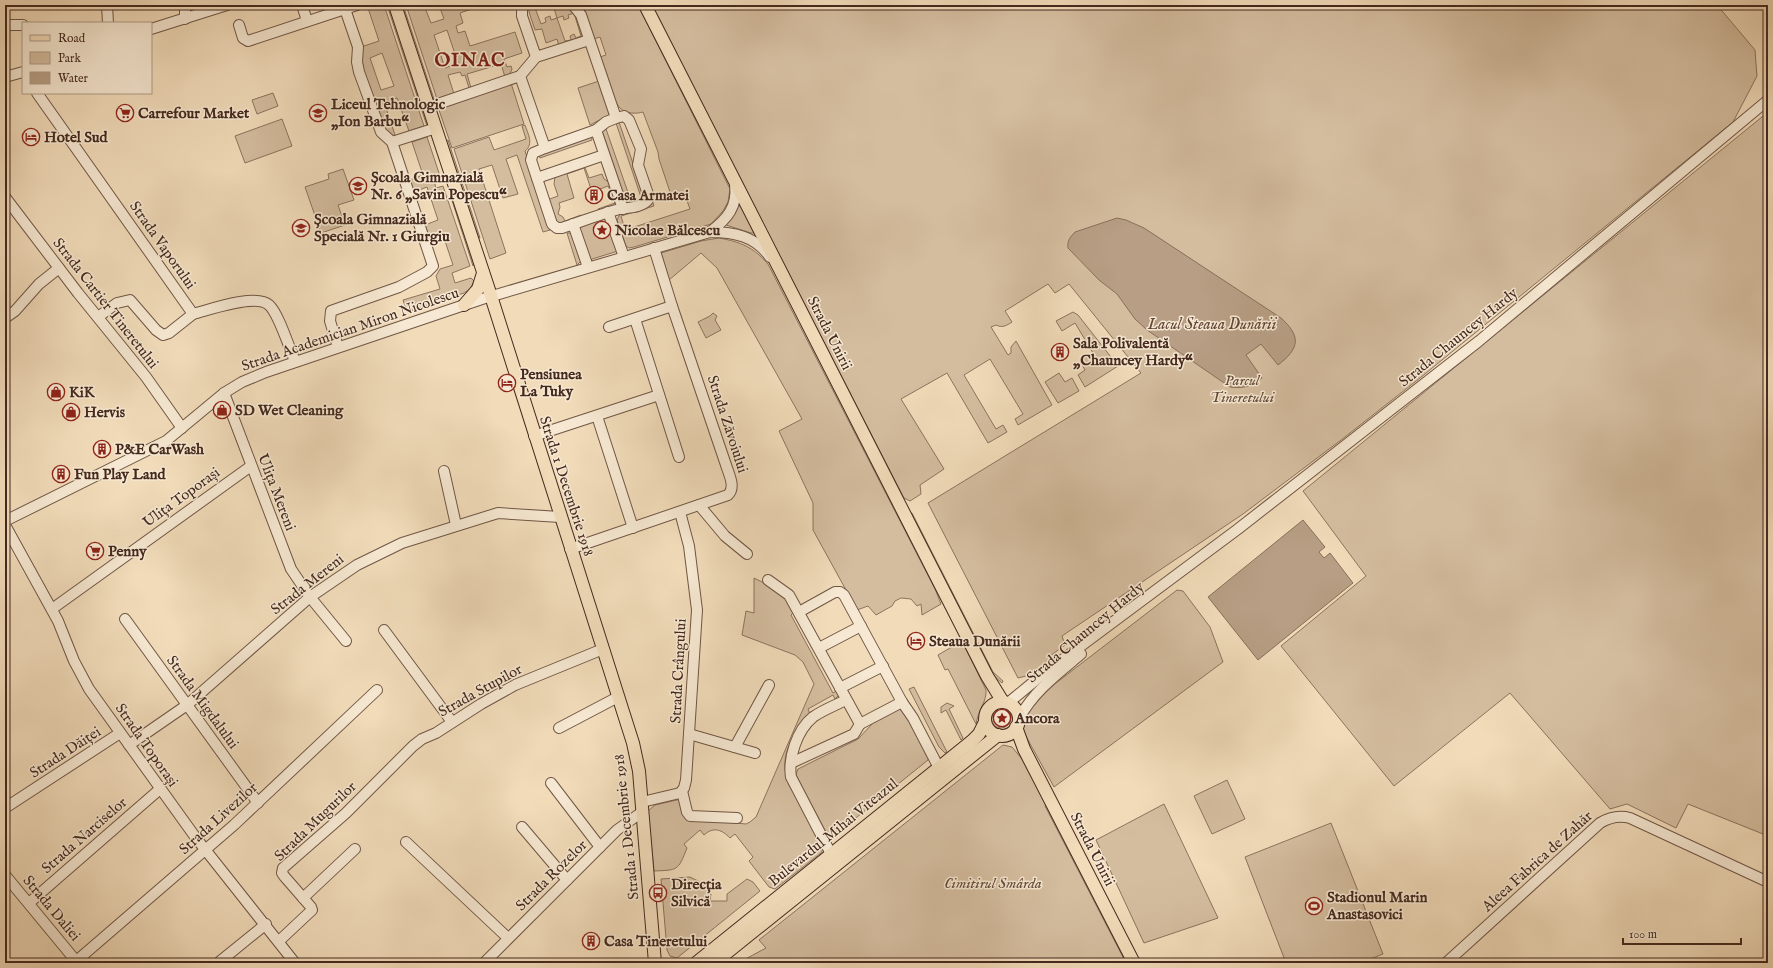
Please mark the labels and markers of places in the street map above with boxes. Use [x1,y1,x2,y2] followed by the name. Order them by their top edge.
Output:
[331,95,446,131] place label: Liceul Tehnologic „Ion Barbu“
[115,103,135,123] supermarket icon: Carrefour Market
[308,103,328,123] school or university icon: Liceul Tehnologic „Ion Barbu“
[138,104,250,123] place label: Carrefour Market
[21,127,41,147] hotel icon: Hotel Sud
[44,128,109,147] place label: Hotel Sud
[370,168,507,204] place label: Școala Gimnazială Nr. 6 „Savin Popescu“
[348,176,368,196] school or university icon: Școala Gimnazială Nr. 6 „Savin Popescu“
[584,185,604,205] building icon: Casa Armatei
[607,186,689,205] place label: Casa Armatei
[314,210,450,246] place label: Școala Gimnazială Specială Nr. 1 Giurgiu
[291,218,311,238] school or university icon: Școala Gimnazială Specială Nr. 1 Giurgiu
[592,220,612,240] place icon: Nicolae Bălcescu
[614,221,721,240] place label: Nicolae Bălcescu
[1073,334,1193,370] place label: Sala Polivalentă „Chauncey Hardy“
[1050,342,1070,362] building icon: Sala Polivalentă „Chauncey Hardy“
[520,365,582,401] place label: Pensiunea La Tuky
[497,373,517,393] hotel icon: Pensiunea La Tuky
[46,382,66,402] shop icon: KiK
[69,383,96,402] place label: KiK
[212,400,232,420] shop icon: SD Wet Cleaning
[235,401,344,420] place label: SD Wet Cleaning
[61,402,81,422] shop icon: Hervis
[84,403,126,422] place label: Hervis
[92,439,112,459] building icon: P&E CarWash
[115,440,205,459] place label: P&E CarWash
[51,464,71,484] building icon: Fun Play Land
[74,465,166,484] place label: Fun Play Land
[85,541,105,561] supermarket icon: Penny
[108,542,147,561] place label: Penny
[906,631,926,651] hotel icon: Steaua Dunării
[929,632,1021,651] place label: Steaua Dunării
[992,708,1012,728] place icon: Ancora
[1014,709,1060,728] place label: Ancora
[671,875,722,911] place label: Direcția Silvică
[648,883,668,903] bus stop icon: Direcția Silvică
[1326,888,1427,924] place label: Stadionul Marin Anastasovici
[1304,896,1324,916] sports icon: Stadionul Marin Anastasovici
[581,931,601,951] building icon: Casa Tineretului
[604,932,707,951] place label: Casa Tineretului

